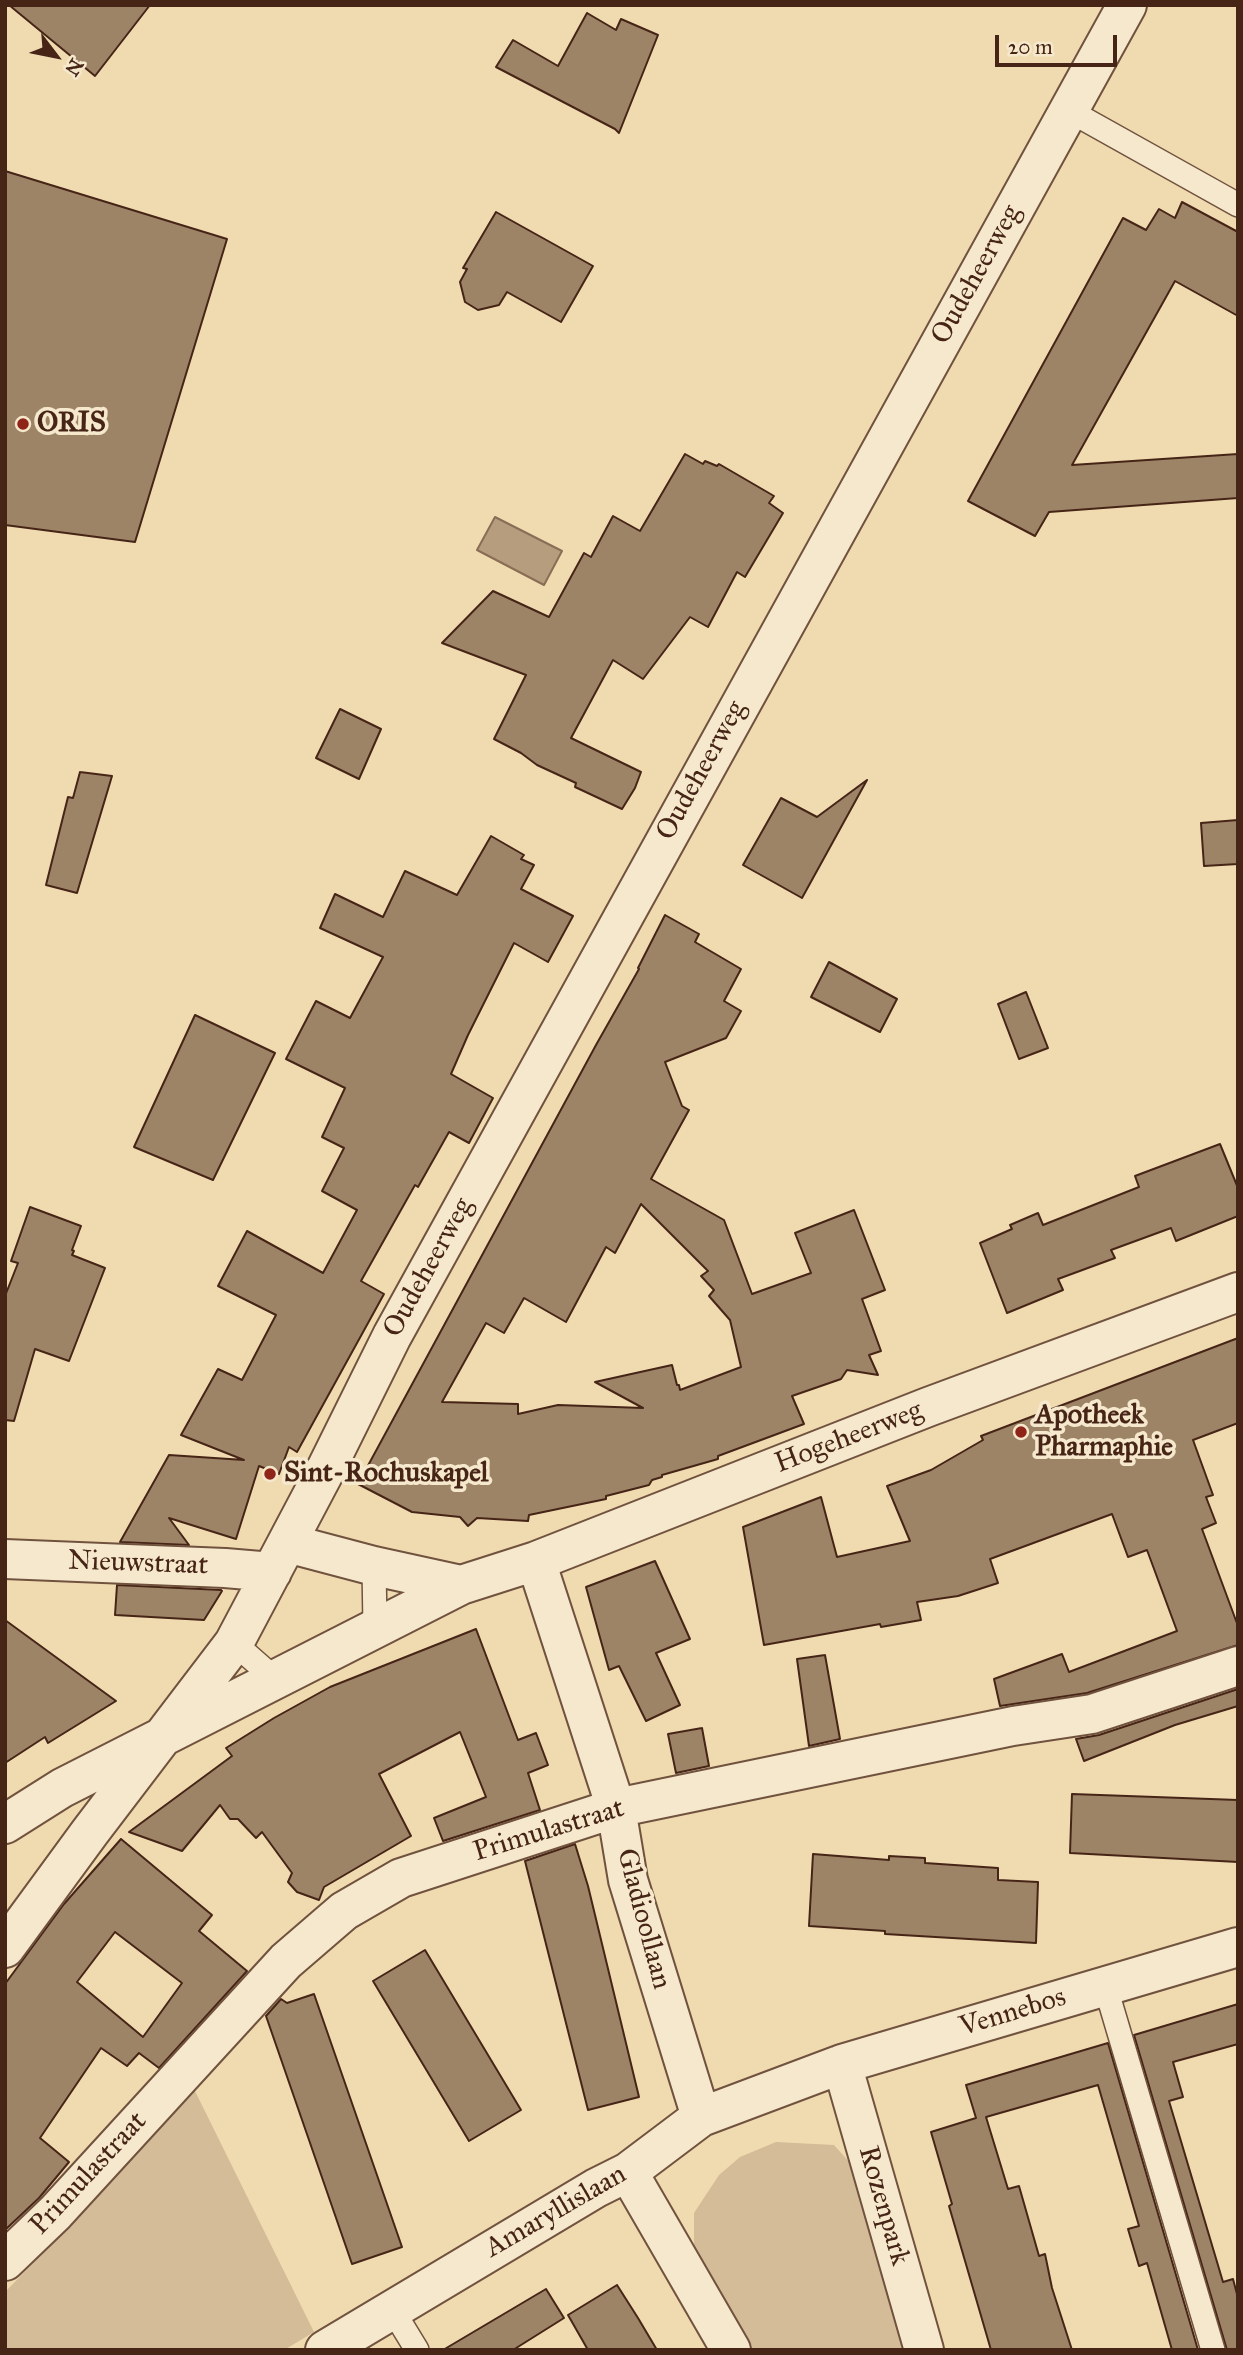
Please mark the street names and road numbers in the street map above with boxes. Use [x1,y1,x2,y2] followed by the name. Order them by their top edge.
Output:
[925,199,1029,351] street label: Oudeheerweg
[650,695,754,847] street label: Oudeheerweg
[377,1192,481,1344] street label: Oudeheerweg
[771,1395,927,1481] street label: Hogeheerweg
[67,1545,209,1583] street label: Nieuwstraat
[470,1792,628,1870] street label: Primulastraat
[608,1845,678,1993] street label: Gladioollaan
[956,1981,1070,2045] street label: Vennebos
[24,2106,154,2242] street label: Primulastraat
[850,2142,916,2270] street label: Rozenpark
[480,2158,632,2266] street label: Amaryllislaan

